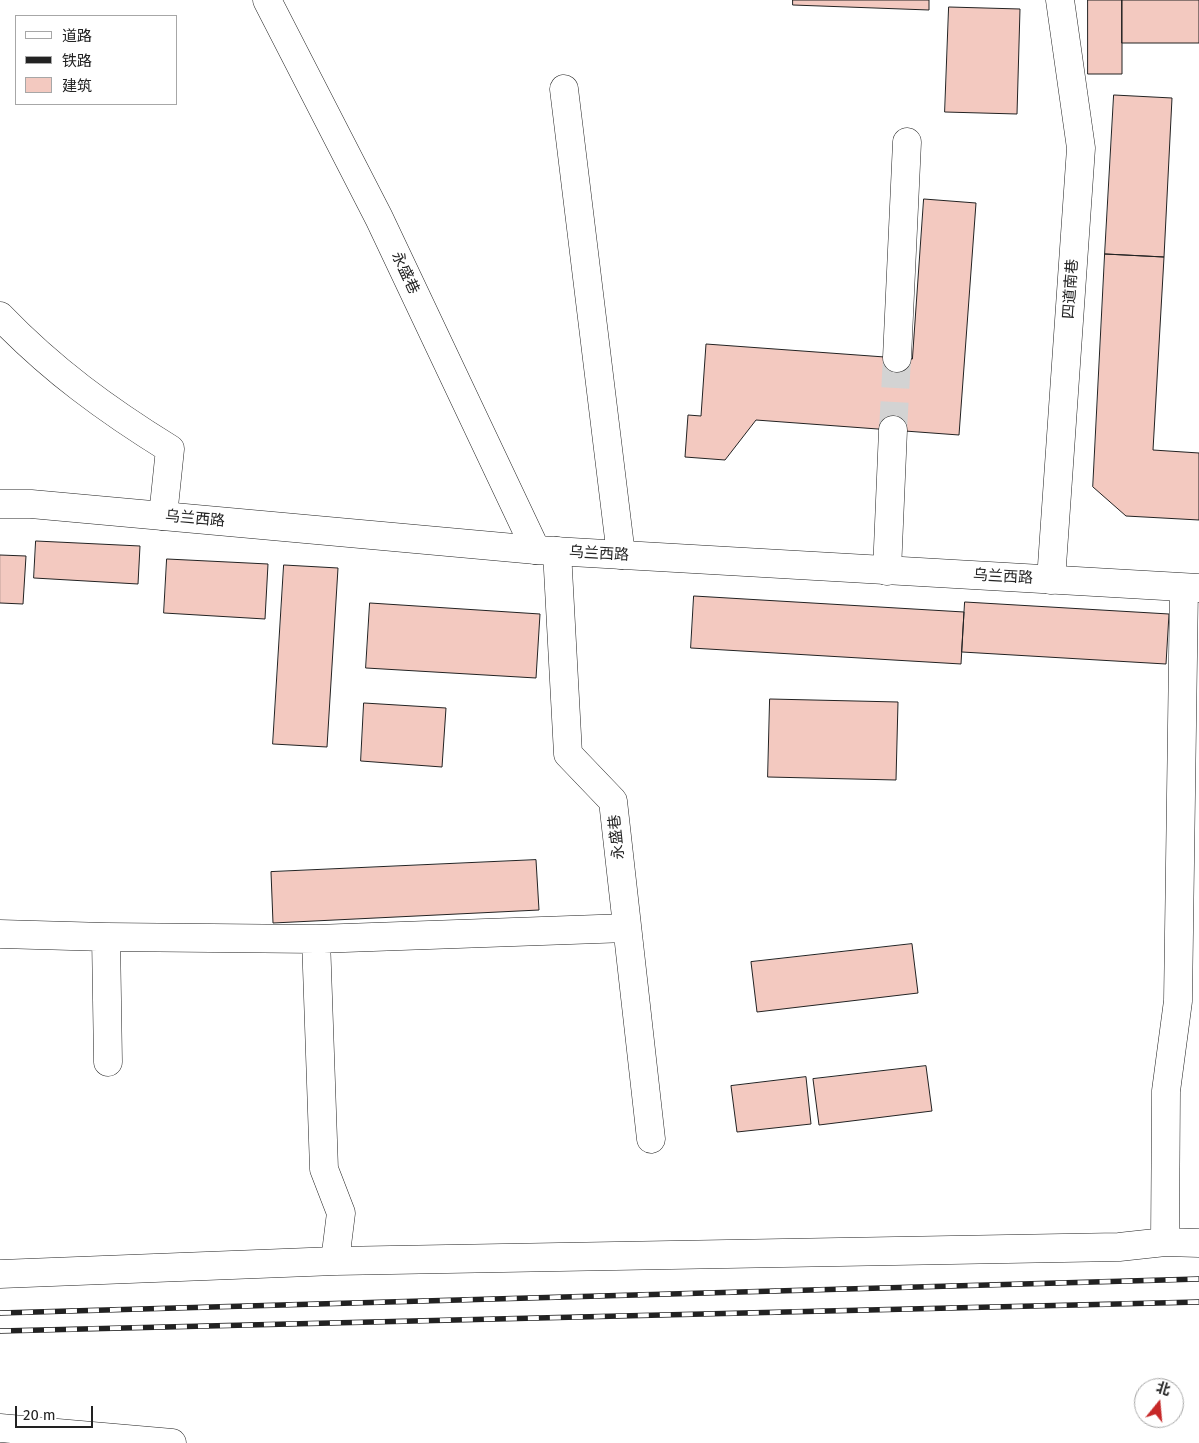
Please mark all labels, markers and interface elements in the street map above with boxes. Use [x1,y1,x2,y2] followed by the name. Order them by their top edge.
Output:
[15,15,178,105] legend
[62,27,92,45] text: 道路
[62,52,92,70] text: 铁路
[62,77,92,95] text: 建筑
[387,249,423,297] street label: 永盛巷
[1060,258,1082,320] street label: 四道南巷
[164,507,226,531] street label: 乌兰西路
[569,543,629,565] street label: 乌兰西路
[973,566,1033,588] street label: 乌兰西路
[606,814,628,860] street label: 永盛巷
[1134,1378,1184,1428] north arrow
[1154,1379,1172,1399] text: 北
[18,1396,95,1428] scale bar
[23,1406,56,1424] text: 20 m

